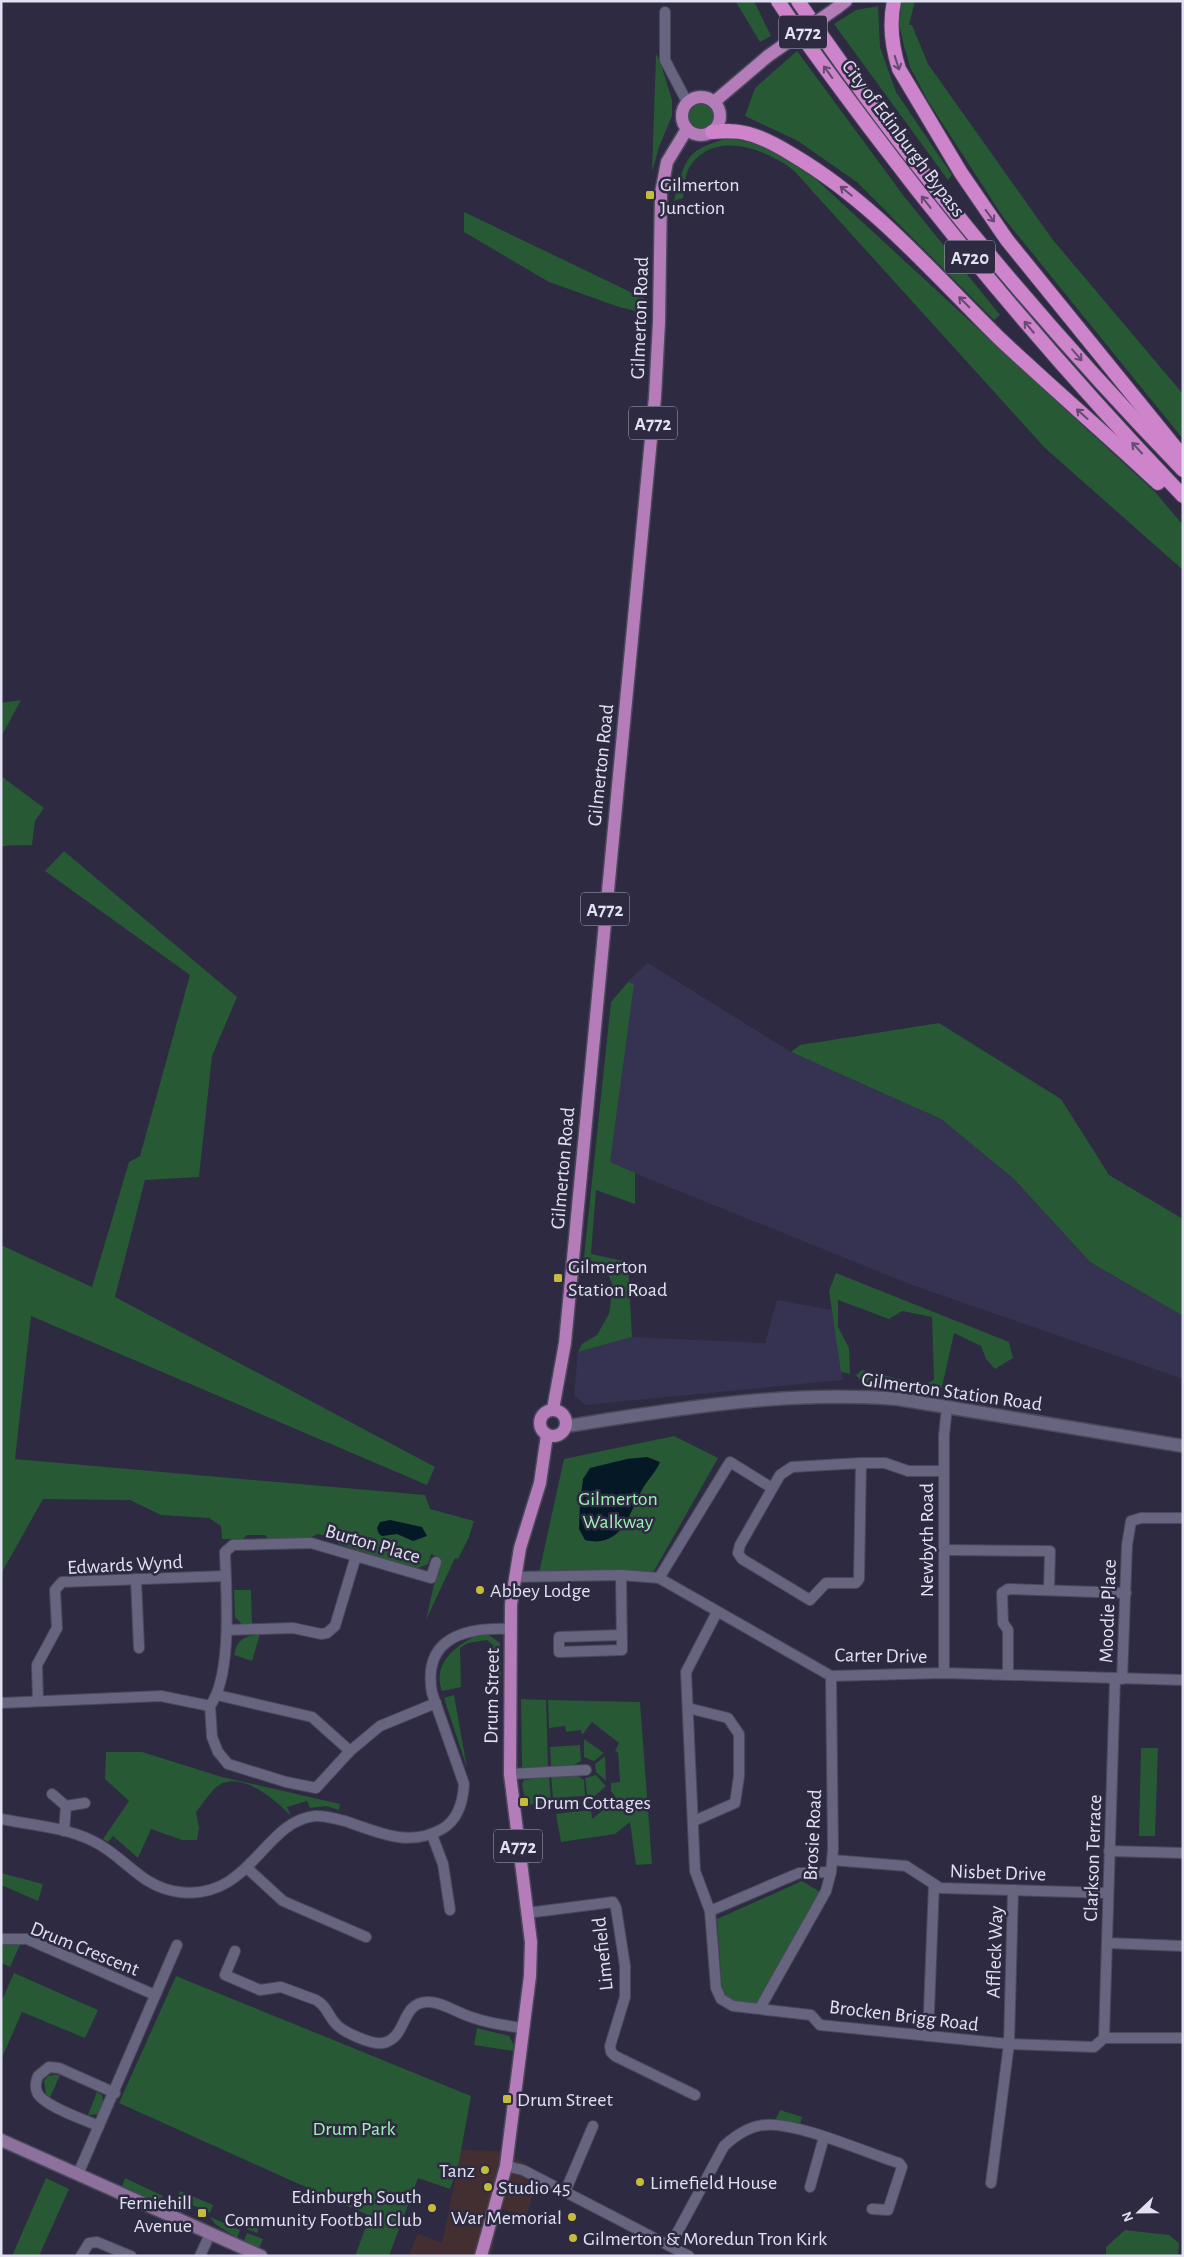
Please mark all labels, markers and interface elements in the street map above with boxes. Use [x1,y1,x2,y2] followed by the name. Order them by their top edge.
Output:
[779,16,827,48] road number: A772
[893,54,903,70] one-way arrow
[838,56,969,221] street label: City of Edinburgh Bypass
[823,65,833,79] one-way arrow
[660,175,740,218] place label: Gilmerton Junction
[839,185,852,196] one-way arrow
[644,189,656,201] marker: Gilmerton Junction
[920,195,931,208] one-way arrow
[985,209,995,223] one-way arrow
[945,240,995,274] road number: A720
[628,256,652,380] street label: Gilmerton Road
[958,297,970,309] one-way arrow
[1023,321,1034,334] one-way arrow
[1072,349,1083,362] one-way arrow
[629,406,677,439] road number: A772
[1075,408,1088,420] one-way arrow
[1131,441,1143,454] one-way arrow
[585,703,617,827] street label: Gilmerton Road
[581,892,629,926] road number: A772
[548,1106,578,1230] street label: Gilmerton Road
[568,1257,667,1300] place label: Gilmerton Station Road
[552,1272,564,1284] marker: Gilmerton Station Road
[860,1369,1043,1415] street label: Gilmerton Station Road
[917,1483,937,1597] street label: Newbyth Road
[578,1489,658,1532] park label: Gilmerton Walkway
[323,1521,423,1567] street label: Burton Place
[67,1552,183,1578] street label: Edwards Wynd
[1096,1559,1120,1663] street label: Moodie Place
[490,1581,590,1601] place label: Abbey Lodge
[474,1584,486,1596] marker: Abbey Lodge
[835,1645,927,1667] street label: Carter Drive
[481,1647,503,1744] street label: Drum Street
[801,1789,825,1881] street label: Brosie Road
[534,1793,651,1813] place label: Drum Cottages
[1081,1794,1105,1922] street label: Clarkson Terrace
[518,1796,530,1808] marker: Drum Cottages
[494,1830,542,1862] road number: A772
[949,1861,1047,1885] street label: Nisbet Drive
[983,1905,1007,1999] street label: Affleck Way
[589,1916,617,1992] street label: Limefield
[27,1918,142,1980] street label: Drum Crescent
[828,1997,980,2035] street label: Brocken Brigg Road
[517,2090,613,2110] place label: Drum Street
[501,2093,513,2105] marker: Drum Street
[312,2119,396,2139] park label: Drum Park
[439,2161,475,2181] place label: Tanz
[479,2164,491,2176] marker: Tanz
[650,2173,777,2193] place label: Limefield House
[634,2176,646,2188] marker: Limefield House
[498,2178,570,2198] place label: Studio 45
[482,2181,494,2193] marker: Studio 45
[225,2187,422,2230] place label: Edinburgh South Community Football Club
[1114,2187,1164,2237] north arrow
[119,2193,192,2236] place label: Ferniehill Avenue
[426,2202,438,2214] marker: Edinburgh South Community Football Club
[196,2207,208,2219] marker: Ferniehill Avenue
[451,2208,562,2228] place label: War Memorial
[1120,2209,1136,2224] text: N
[566,2211,578,2223] marker: War Memorial
[583,2229,827,2249] place label: Gilmerton & Moredun Tron Kirk
[567,2232,579,2244] marker: Gilmerton & Moredun Tron Kirk

